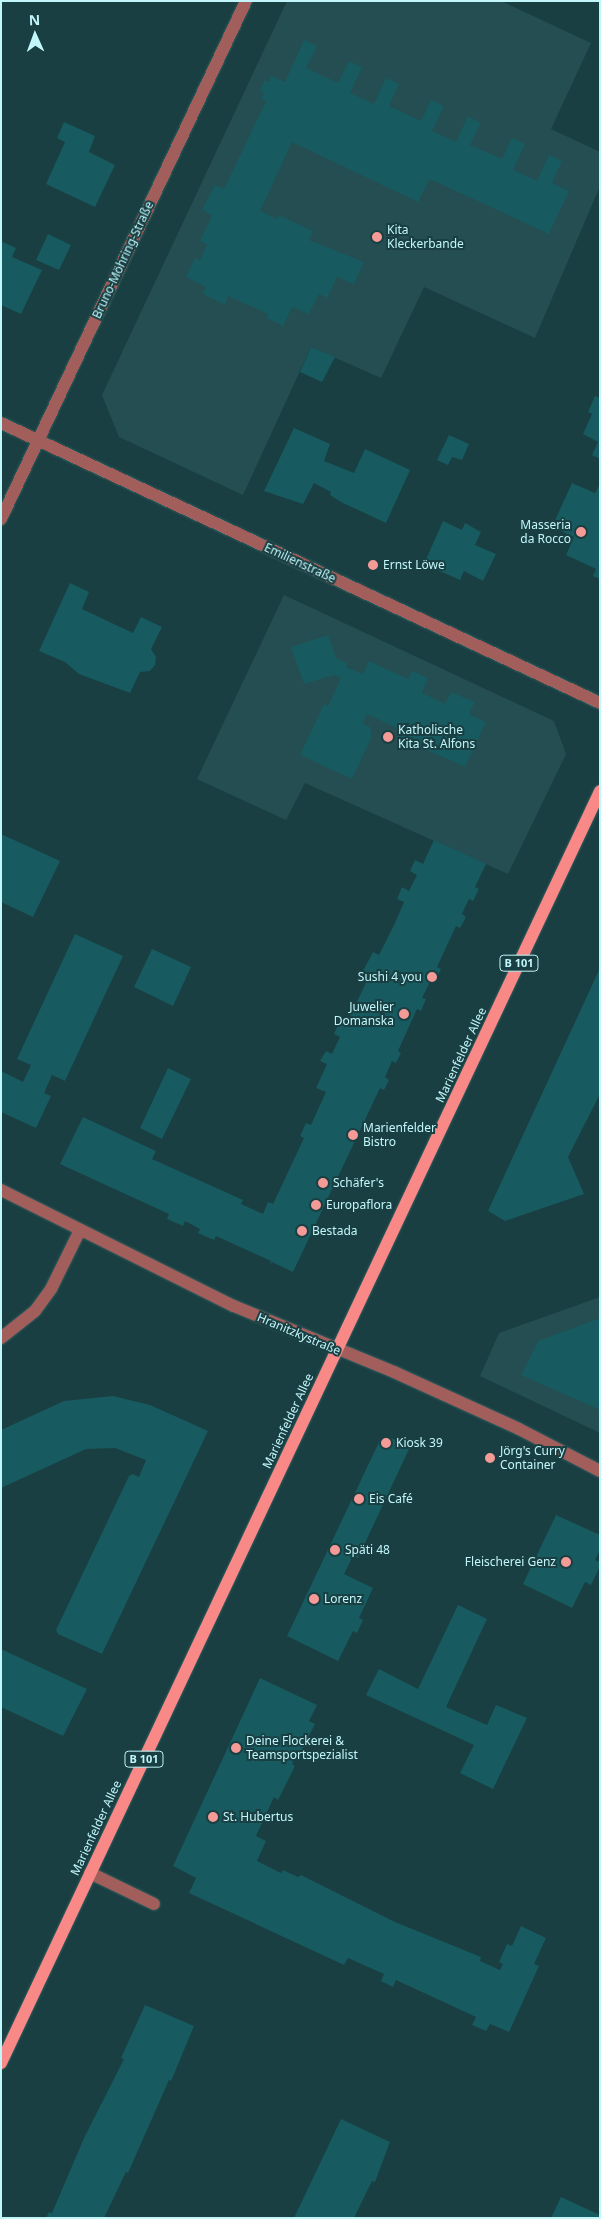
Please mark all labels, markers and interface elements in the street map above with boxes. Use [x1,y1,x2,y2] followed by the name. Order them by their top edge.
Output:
[10,10,60,60] north arrow
[28,10,40,29] text: N
[89,199,157,321] street label: Bruno-Möhring-Straße
[387,223,464,251] place label: Kita Kleckerbande
[371,231,383,243] marker: Kita Kleckerbande
[520,518,571,546] place label: Masseria da Rocco
[575,526,587,538] marker: Masseria da Rocco
[262,540,338,586] street label: Emilienstraße
[383,558,445,572] place label: Ernst Löwe
[367,559,379,571] marker: Ernst Löwe
[398,723,475,751] place label: Katholische Kita St. Alfons
[382,731,394,743] marker: Katholische Kita St. Alfons
[499,954,539,971] road number: B 101
[358,970,422,984] place label: Sushi 4 you
[426,971,438,983] marker: Sushi 4 you
[334,1000,394,1028] place label: Juwelier Domanska
[433,1005,489,1105] street label: Marienfelder Allee
[398,1008,410,1020] marker: Juwelier Domanska
[363,1121,436,1149] place label: Marienfelder Bistro
[347,1129,359,1141] marker: Marienfelder Bistro
[333,1176,384,1190] place label: Schäfer's
[317,1177,329,1189] marker: Schäfer's
[326,1198,392,1212] place label: Europaflora
[310,1199,322,1211] marker: Europaflora
[312,1224,357,1238] place label: Bestada
[296,1225,308,1237] marker: Bestada
[255,1310,343,1358] street label: Hranitzkystraße
[260,1371,316,1471] street label: Marienfelder Allee
[396,1436,443,1450] place label: Kiosk 39
[380,1437,392,1449] marker: Kiosk 39
[500,1444,565,1472] place label: Jörg's Curry Container
[484,1452,496,1464] marker: Jörg's Curry Container
[369,1492,413,1506] place label: Eis Café
[353,1493,365,1505] marker: Eis Café
[345,1543,390,1557] place label: Späti 48
[329,1544,341,1556] marker: Späti 48
[465,1555,556,1569] place label: Fleischerei Genz
[560,1556,572,1568] marker: Fleischerei Genz
[324,1592,362,1606] place label: Lorenz
[308,1593,320,1605] marker: Lorenz
[246,1734,358,1762] place label: Deine Flockerei & Teamsportspezialist
[230,1742,242,1754] marker: Deine Flockerei & Teamsportspezialist
[124,1750,164,1768] road number: B 101
[68,1778,124,1878] street label: Marienfelder Allee
[223,1810,293,1824] place label: St. Hubertus
[207,1811,219,1823] marker: St. Hubertus

